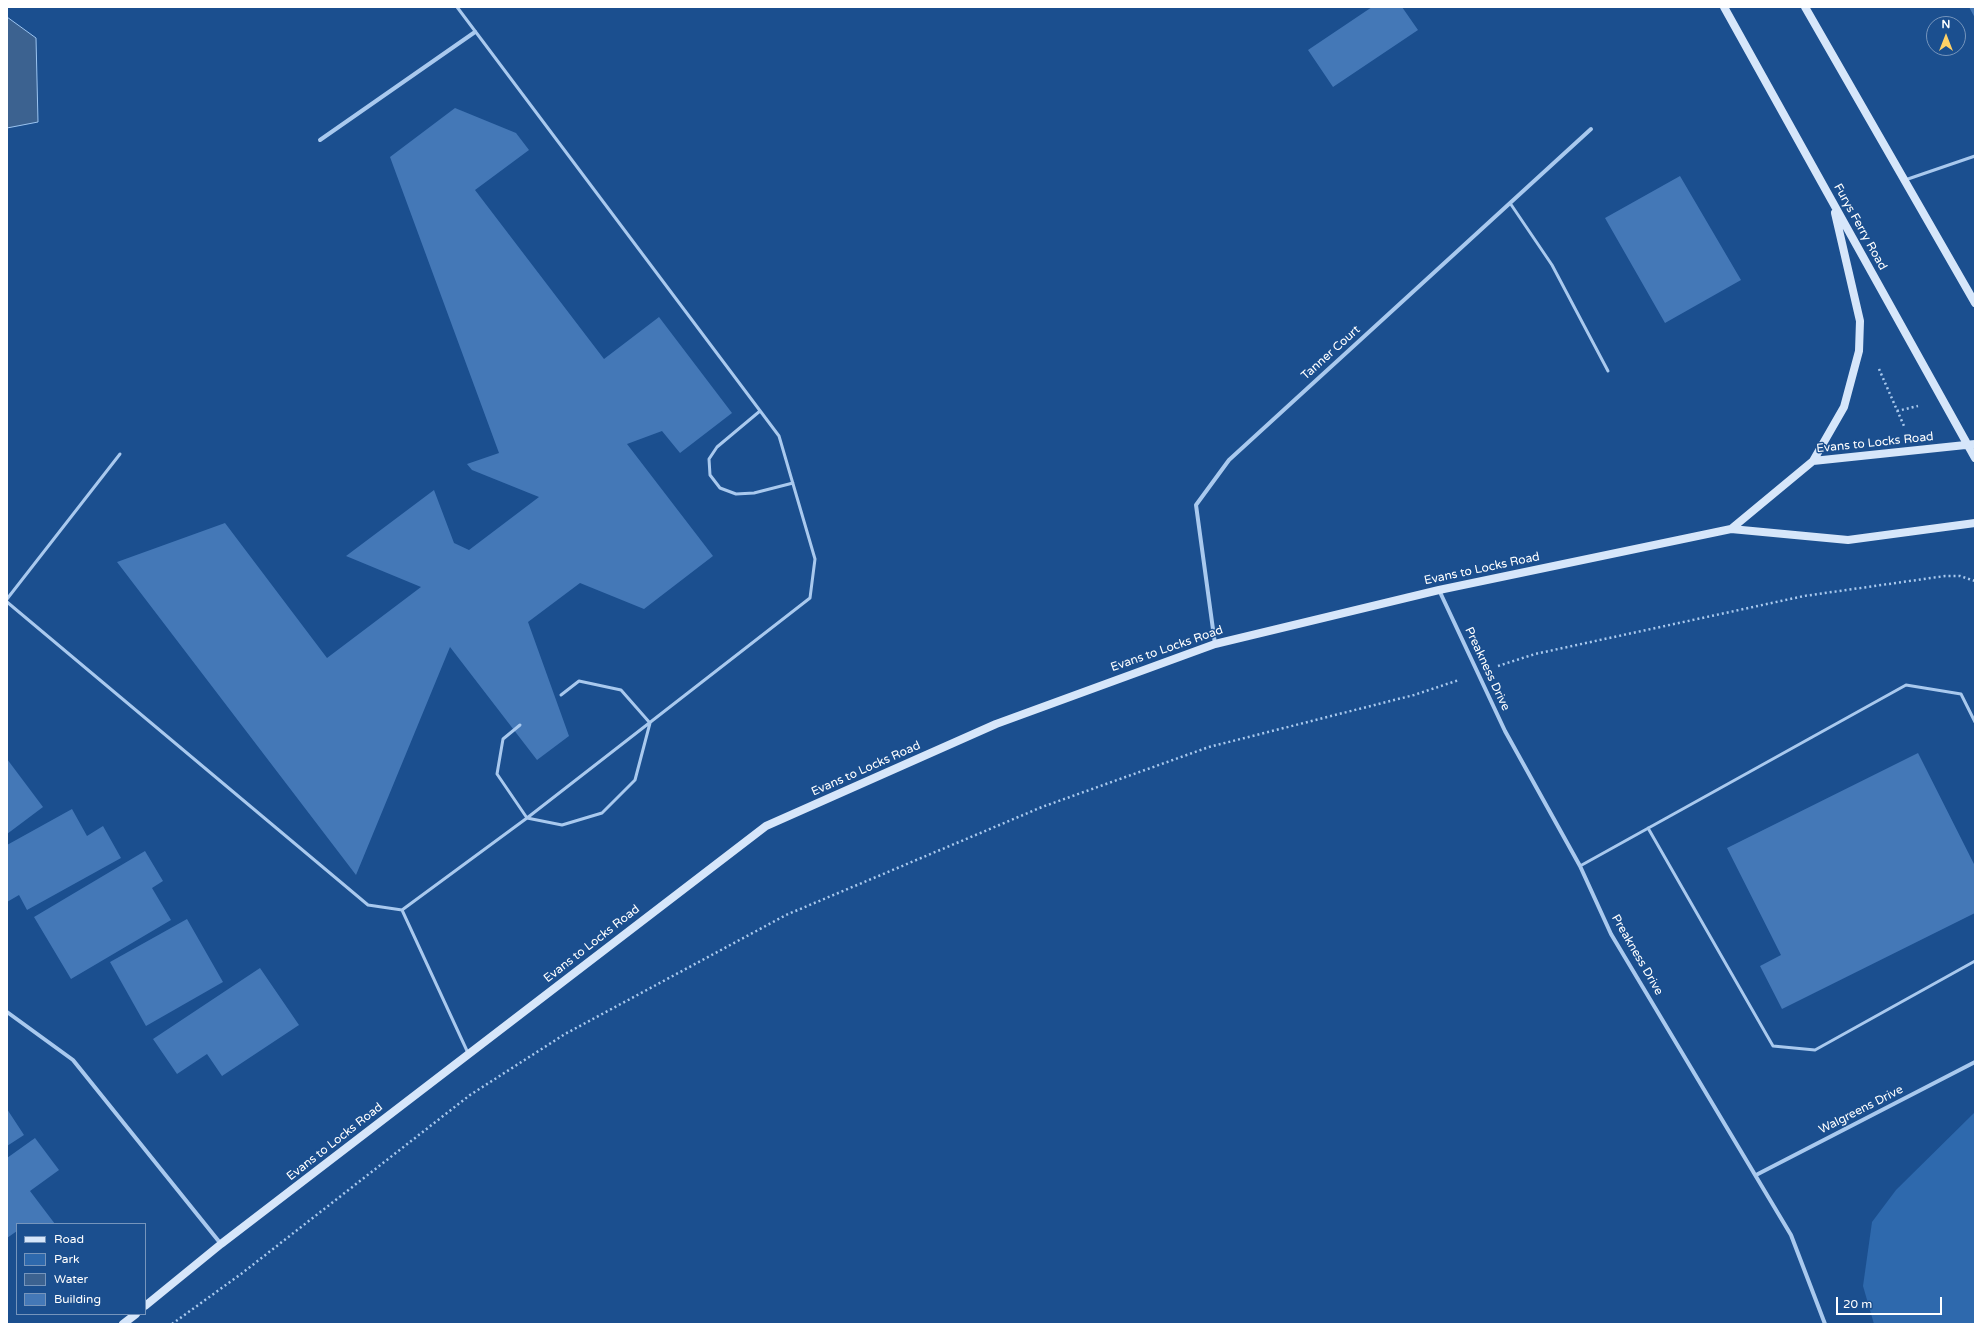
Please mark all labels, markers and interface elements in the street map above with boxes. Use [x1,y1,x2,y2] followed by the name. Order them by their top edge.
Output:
[1926,16,1966,56] north arrow
[1942,18,1950,31] text: N
[1830,181,1890,273] street label: Furys Ferry Road
[1299,323,1363,383] street label: Tanner Court
[1816,430,1934,456] street label: Evans to Locks Road
[1423,550,1541,588] street label: Evans to Locks Road
[1109,623,1225,675] street label: Evans to Locks Road
[1461,625,1513,713] street label: Preakness Drive
[809,738,923,800] street label: Evans to Locks Road
[541,902,643,986] street label: Evans to Locks Road
[1608,912,1666,998] street label: Preakness Drive
[1816,1083,1906,1137] street label: Walgreens Drive
[284,1100,386,1184] street label: Evans to Locks Road
[16,1223,146,1315] legend
[54,1232,84,1246] text: Road
[54,1252,80,1266] text: Park
[54,1272,88,1286] text: Water
[1838,1289,1944,1315] scale bar
[54,1292,101,1306] text: Building
[1843,1297,1872,1311] text: 20 m

